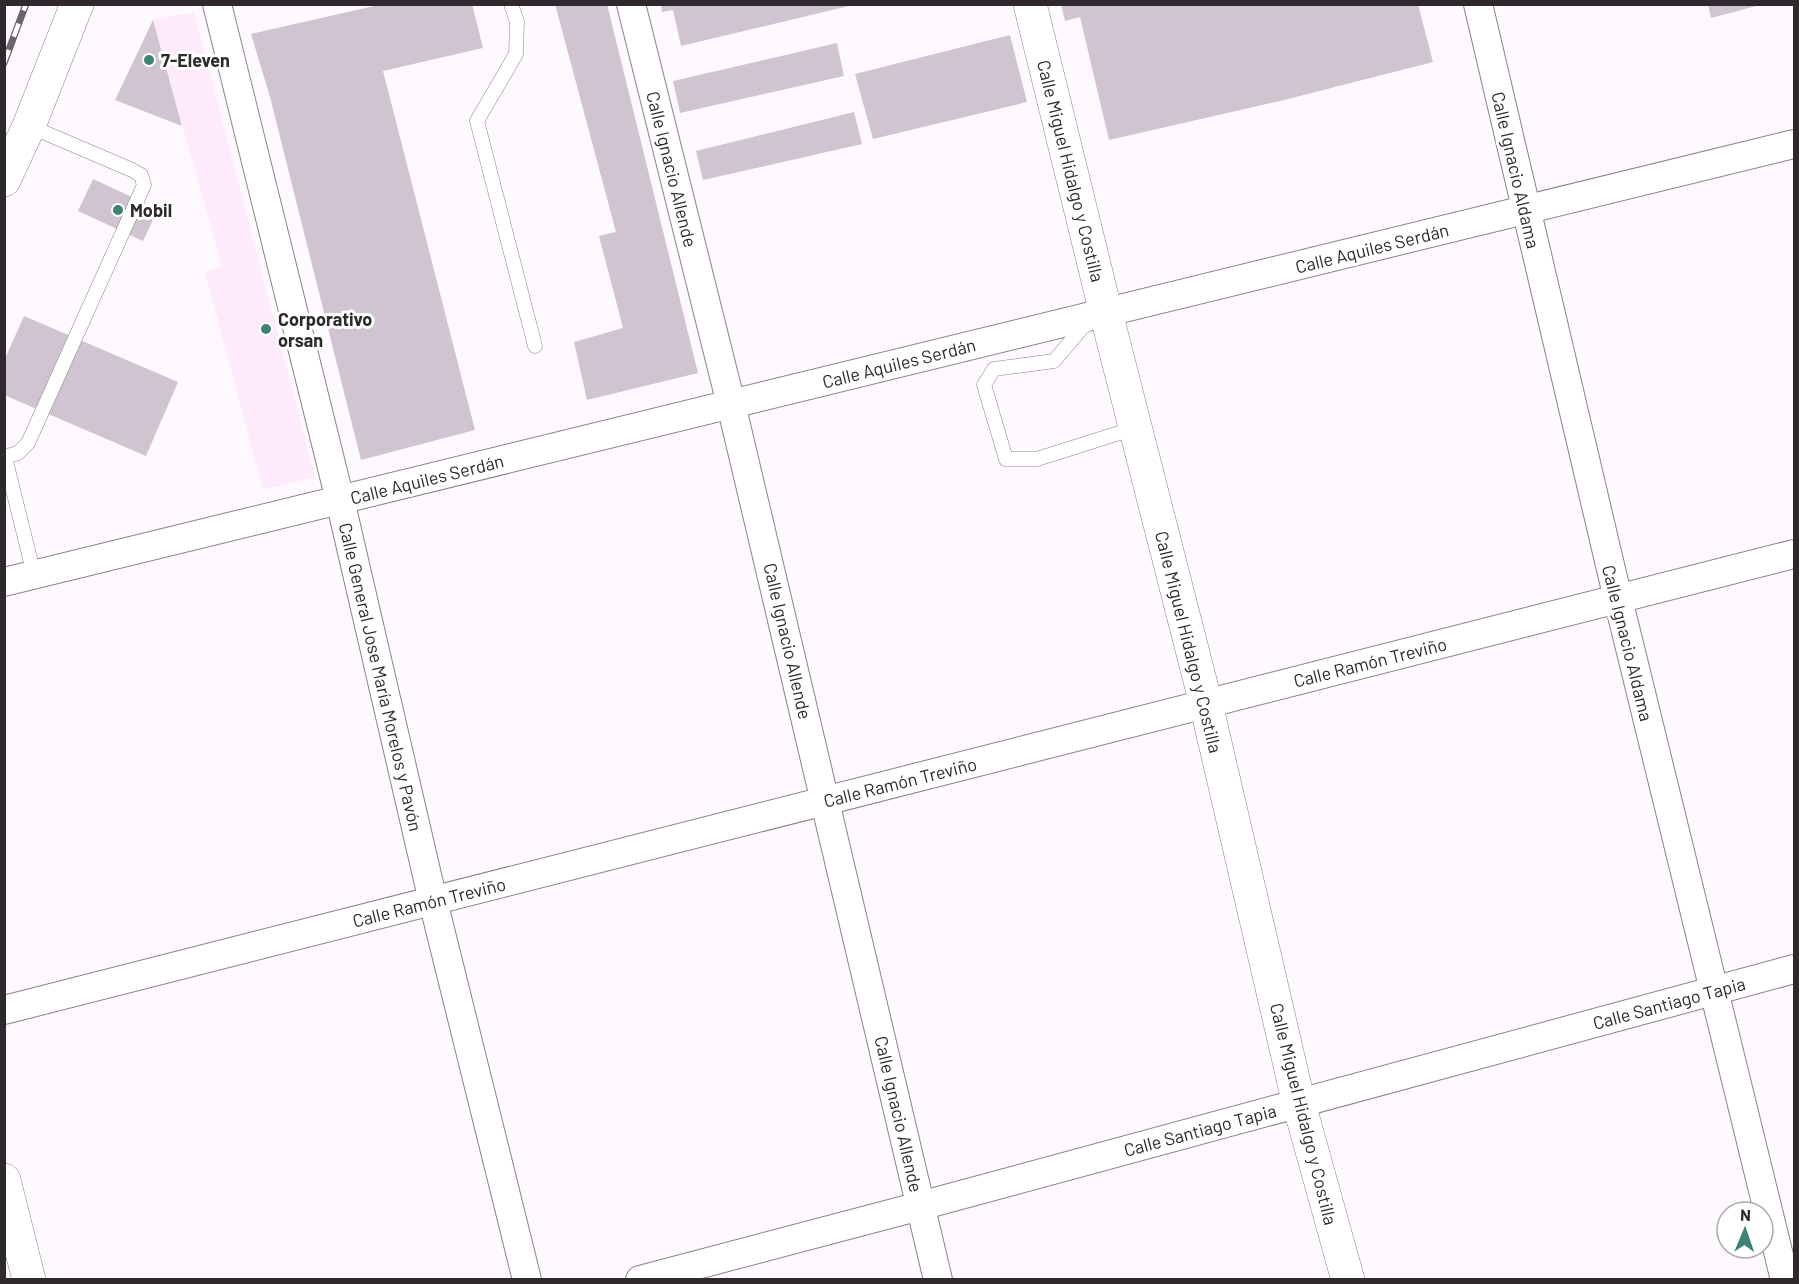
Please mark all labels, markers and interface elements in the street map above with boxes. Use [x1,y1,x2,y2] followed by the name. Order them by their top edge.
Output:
[161,49,230,71] place label: 7-Eleven
[142,53,156,67] marker: 7-Eleven
[1033,58,1109,284] street label: Calle Miguel Hidalgo y Costilla
[642,89,702,249] street label: Calle Ignacio Allende
[1487,89,1545,251] street label: Calle Ignacio Aldama
[130,199,172,221] place label: Mobil
[111,203,125,217] marker: Mobil
[1293,218,1451,278] street label: Calle Aquiles Serdán
[278,308,372,351] place label: Corporativo orsan
[259,322,273,336] marker: Corporativo orsan
[820,333,978,393] street label: Calle Aquiles Serdán
[348,449,506,509] street label: Calle Aquiles Serdán
[335,521,427,833] street label: Calle General Jose María Morelos y Pavón
[1151,529,1227,755] street label: Calle Miguel Hidalgo y Costilla
[759,561,817,721] street label: Calle Ignacio Allende
[1598,563,1658,723] street label: Calle Ignacio Aldama
[1291,632,1449,692] street label: Calle Ramón Treviño
[821,752,979,812] street label: Calle Ramón Treviño
[350,872,508,932] street label: Calle Ramón Treviño
[1590,972,1748,1034] street label: Calle Santiago Tapia
[1266,1001,1342,1227] street label: Calle Miguel Hidalgo y Costilla
[870,1034,928,1194] street label: Calle Ignacio Allende
[1121,1099,1279,1161] street label: Calle Santiago Tapia
[1715,1200,1775,1260] north arrow
[1740,1205,1751,1224] text: N

